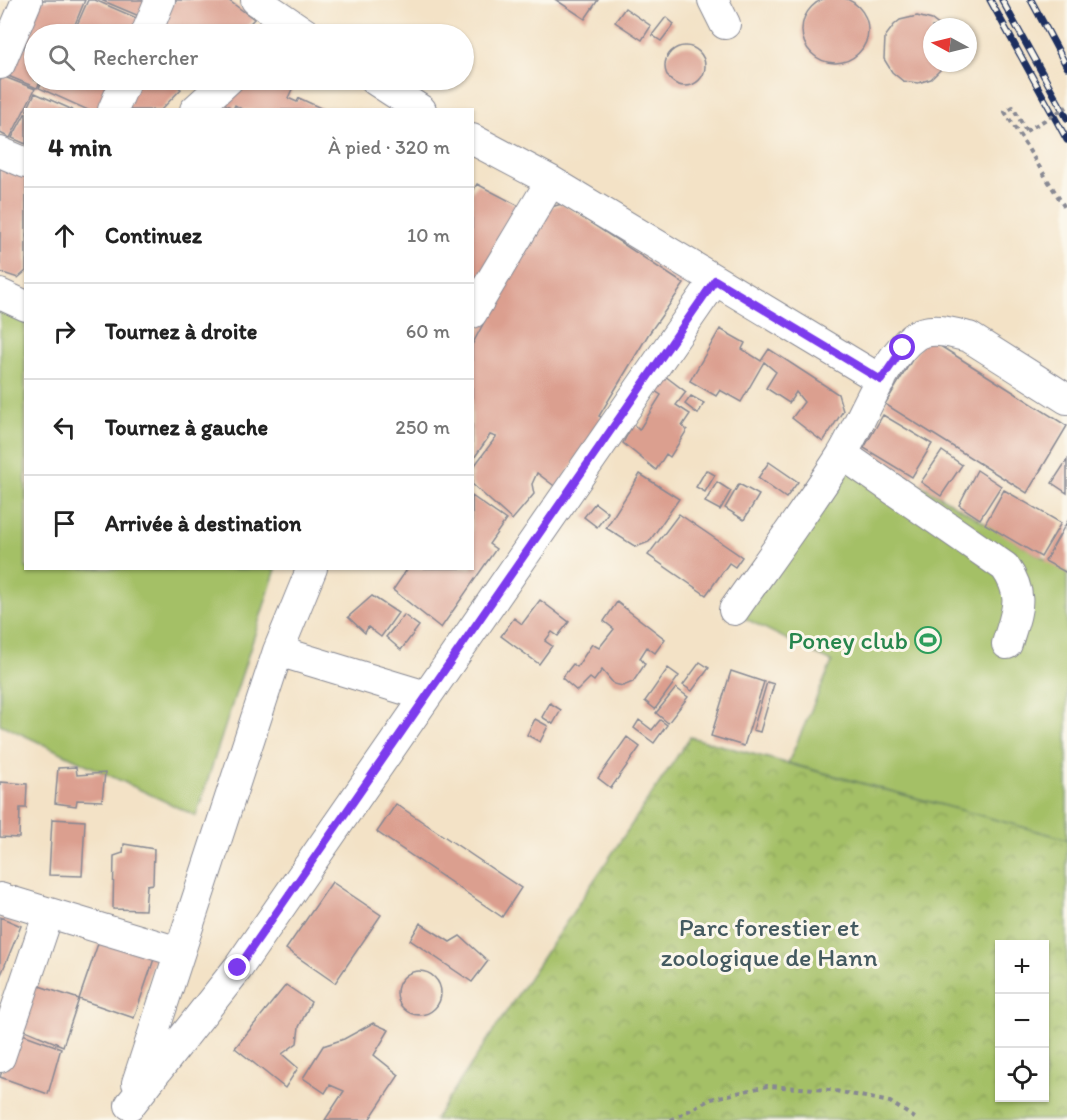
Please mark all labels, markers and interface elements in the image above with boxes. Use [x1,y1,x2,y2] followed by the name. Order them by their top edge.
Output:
[923,18,977,72] north arrow
[24,24,474,90] search box
[45,41,78,74] icon: search
[93,44,198,71] text: Rechercher
[48,131,112,163] text: 4 min
[328,135,450,159] text: À pied · 320 m
[48,219,81,252] icon: ahead
[105,222,202,249] text: Continuez
[407,223,450,247] text: 10 m
[48,315,81,348] icon: right
[105,318,257,345] text: Tournez à droite
[406,319,450,343] text: 60 m
[889,334,915,360] route start
[48,411,81,444] icon: left
[105,414,268,441] text: Tournez à gauche
[395,415,450,439] text: 250 m
[48,507,81,540] icon: arrive
[105,510,301,537] text: Arrivée à destination
[788,624,908,656] place label: Poney club
[913,625,943,655] sports icon: Poney club
[660,911,878,973] park label: Parc forestier et zoologique de Hann
[995,940,1049,1102] map controls
[995,940,1049,994] button: +
[224,954,250,980] route end
[995,994,1049,1048] button: −
[995,1048,1049,1102] button: locate

